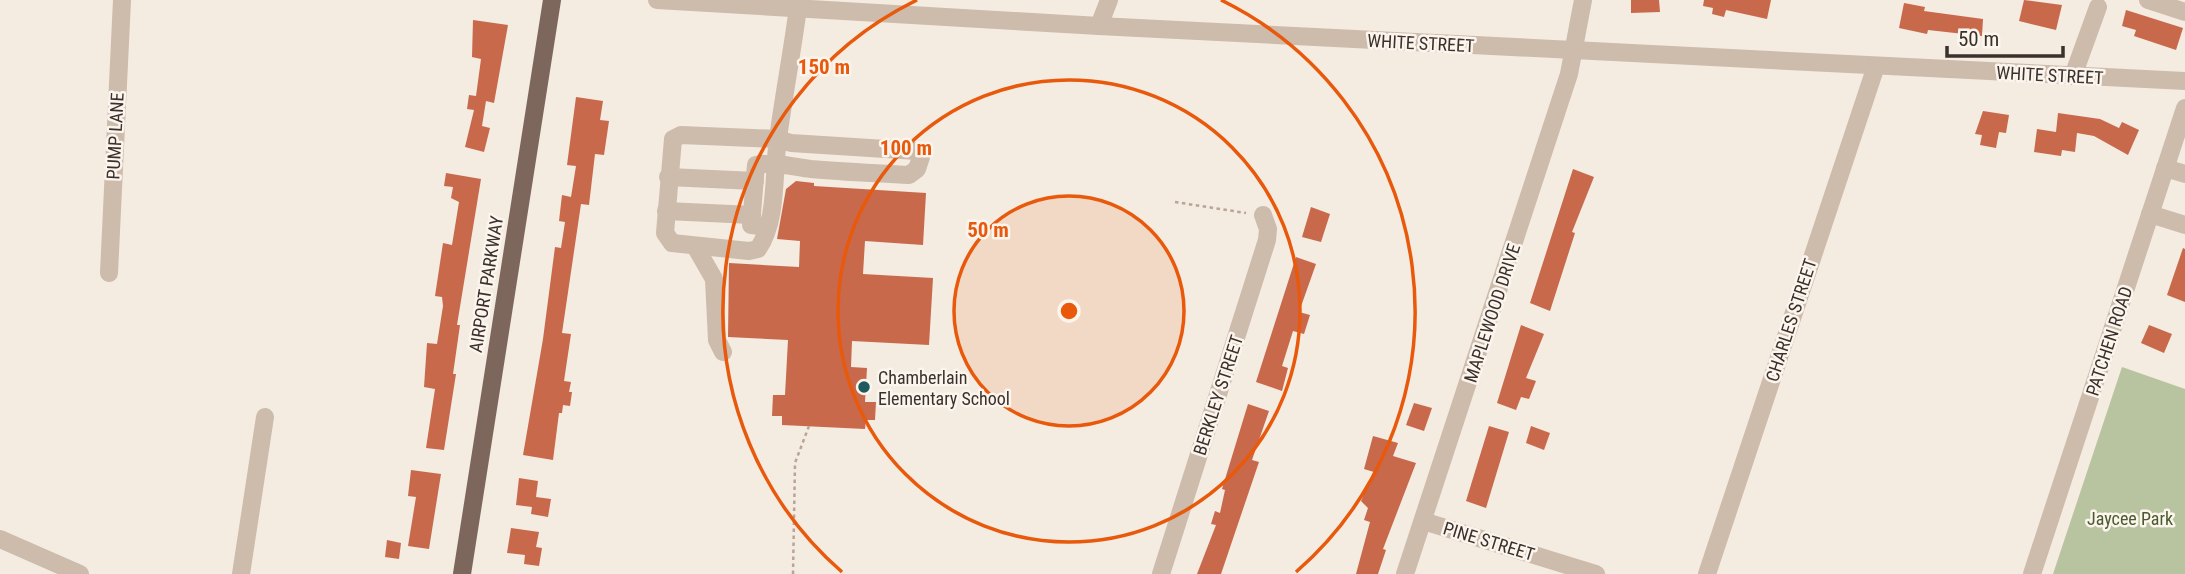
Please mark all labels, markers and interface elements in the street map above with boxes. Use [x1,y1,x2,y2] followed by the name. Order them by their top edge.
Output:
[1947,14,2062,58] scale bar
[1958,27,1999,51] text: 50 m
[1367,30,1475,56] street label: WHITE STREET
[798,55,850,79] text: 150 m
[1996,62,2104,88] street label: WHITE STREET
[102,92,128,180] street label: PUMP LANE
[880,136,932,160] text: 100 m
[465,214,507,354] street label: AIRPORT PARKWAY
[967,218,1009,242] text: 50 m
[1460,241,1524,385] street label: MAPLEWOOD DRIVE
[1761,256,1821,384] street label: CHARLES STREET
[2081,284,2137,398] street label: PATCHEN ROAD
[1057,299,1081,323] centre of rings
[1189,332,1247,458] street label: BERKLEY STREET
[878,367,1010,409] place label: Chamberlain Elementary School
[856,379,872,395] marker: Chamberlain Elementary School
[2087,508,2173,529] park label: Jaycee Park
[1441,517,1537,565] street label: PINE STREET

